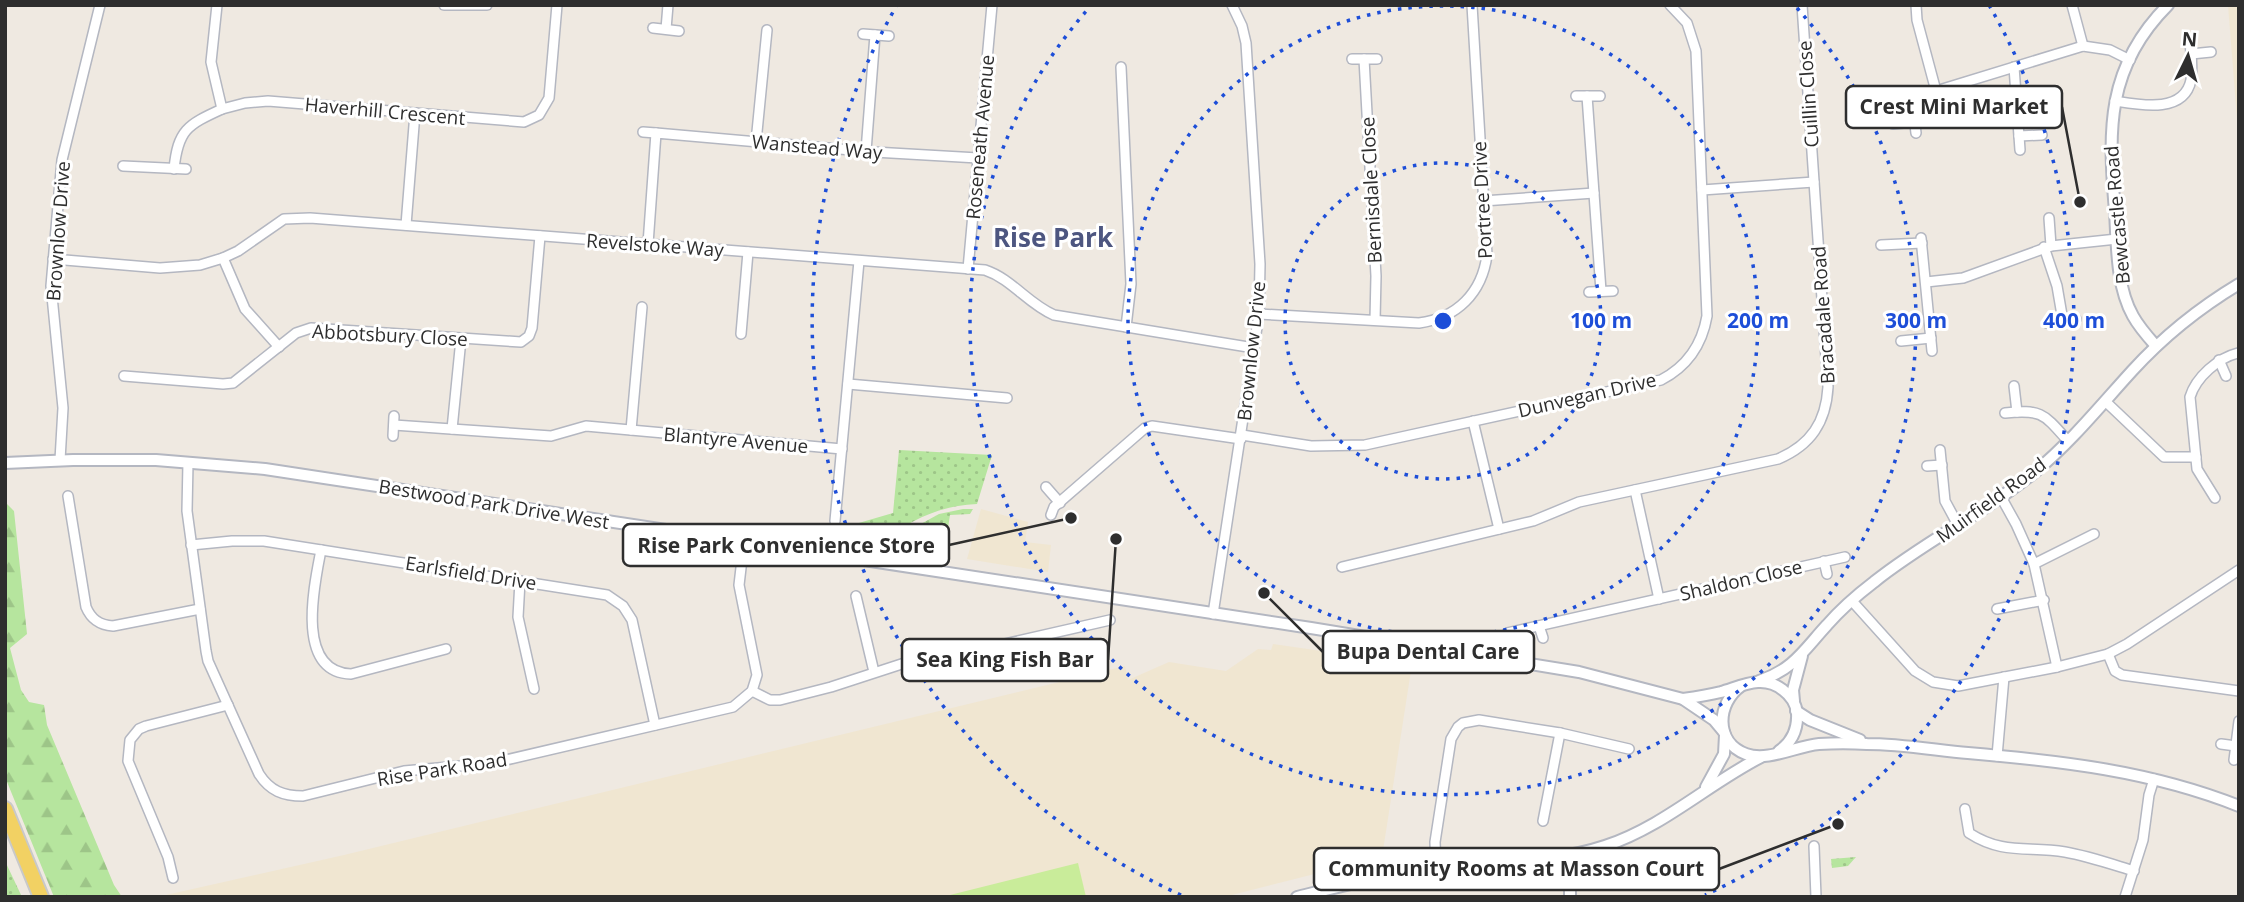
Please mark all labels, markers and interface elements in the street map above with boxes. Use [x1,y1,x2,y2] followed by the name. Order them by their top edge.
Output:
[2153,21,2223,91] north arrow
[2181,25,2198,53] text: N
[1791,40,1825,148] street label: Cuillin Close
[960,54,1000,220] street label: Roseneath Avenue
[1846,86,2062,128] callout: Crest Mini Market
[304,91,467,131] street label: Haverhill Crescent
[1860,92,2048,120] text: Crest Mini Market
[1354,116,1388,264] street label: Bernisdale Close
[751,128,884,166] street label: Wanstead Way
[1466,140,1498,260] street label: Portree Drive
[2098,145,2136,285] street label: Bewcastle Road
[40,160,76,302] street label: Brownlow Drive
[993,219,1114,255] district label: Rise Park
[585,227,725,263] street label: Revelstoke Way
[1805,245,1841,385] street label: Bracadale Road
[1231,280,1271,422] street label: Brownlow Drive
[1570,306,1632,334] text: 100 m
[1727,306,1789,334] text: 200 m
[1885,306,1947,334] text: 300 m
[2043,306,2105,334] text: 400 m
[1431,309,1455,333] centre of rings
[311,318,469,352] street label: Abbotsbury Close
[1515,366,1659,424] street label: Dunvegan Drive
[663,421,809,459] street label: Blantyre Avenue
[1931,451,2051,549] street label: Muirfield Road
[377,473,611,535] street label: Bestwood Park Drive West
[623,524,949,566] callout: Rise Park Convenience Store
[637,531,935,559] text: Rise Park Convenience Store
[404,550,538,596] street label: Earlsfield Drive
[1677,553,1805,607] street label: Shaldon Close
[1323,631,1534,673] callout: Bupa Dental Care
[1337,637,1519,665] text: Bupa Dental Care
[902,639,1108,681] callout: Sea King Fish Bar
[916,645,1094,673] text: Sea King Fish Bar
[375,746,509,792] street label: Rise Park Road
[1314,848,1719,890] callout: Community Rooms at Masson Court
[1328,854,1704,882] text: Community Rooms at Masson Court

